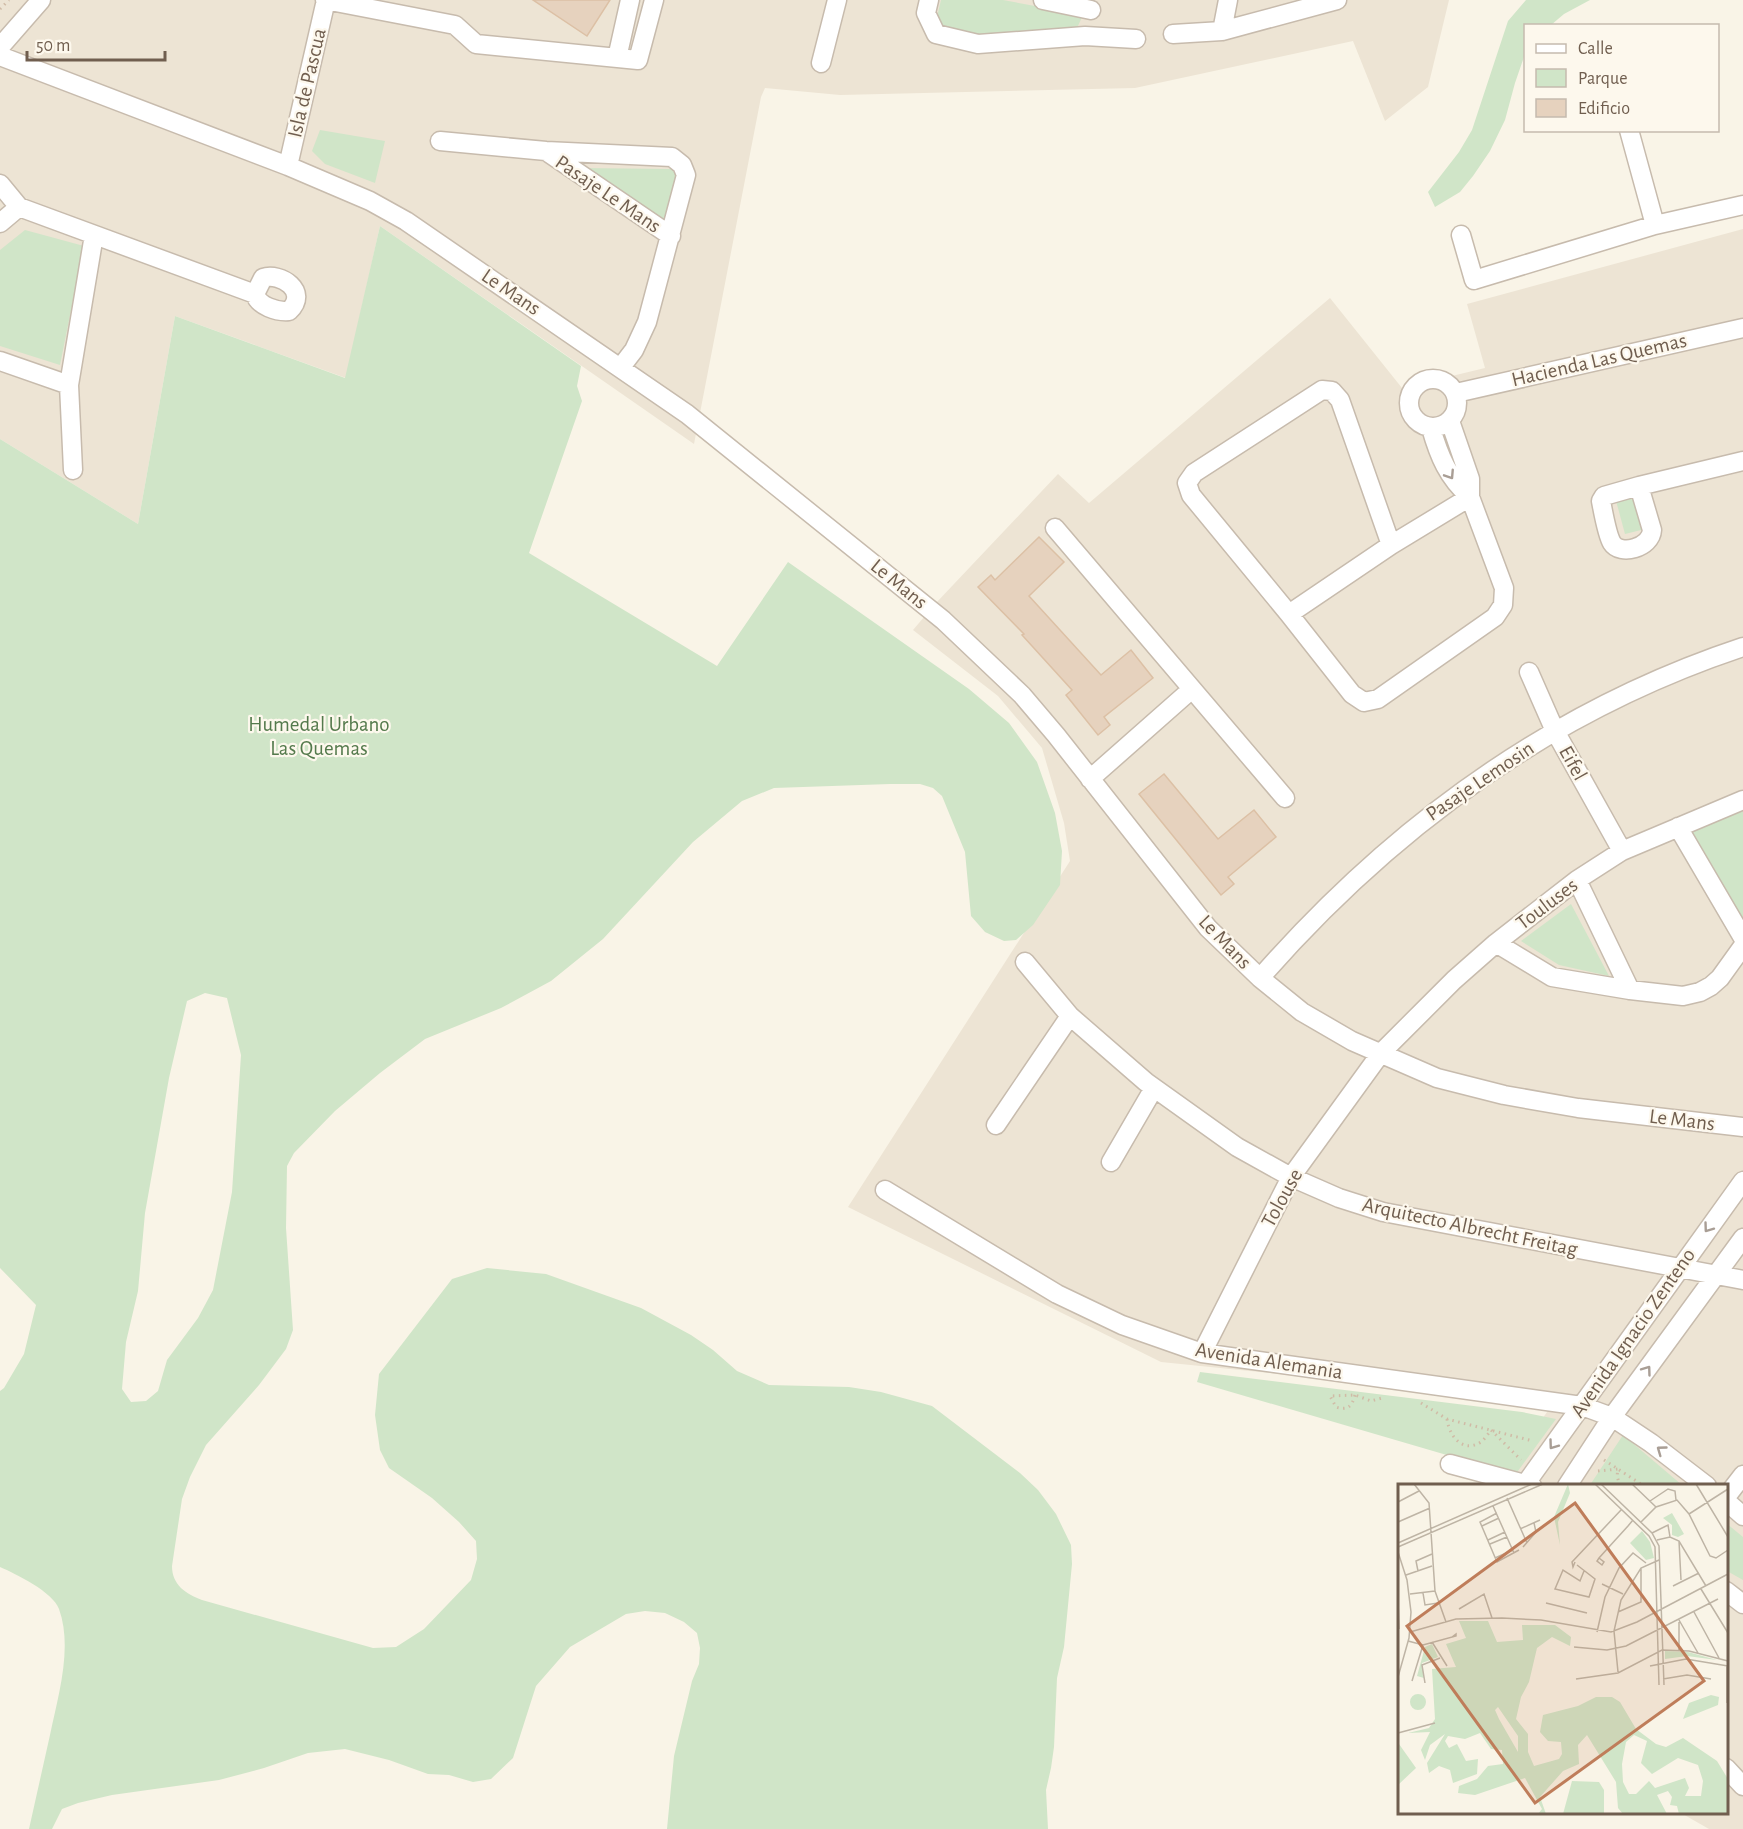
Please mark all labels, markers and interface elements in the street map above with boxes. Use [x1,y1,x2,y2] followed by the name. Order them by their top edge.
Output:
[27,24,165,62] scale bar
[1524,24,1719,132] legend
[284,26,330,140] street label: Isla de Pascua
[36,37,70,55] text: 50 m
[1578,40,1613,58] text: Calle
[1578,70,1627,88] text: Parque
[1578,100,1630,118] text: Edificio
[551,151,665,237] street label: Pasaje Le Mans
[478,265,544,319] street label: Le Mans
[1509,330,1689,390] street label: Hacienda Las Quemas
[1443,468,1454,479] one-way arrow
[867,555,931,613] street label: Le Mans
[248,714,390,759] park label: Humedal Urbano Las Quemas
[1422,737,1538,825] street label: Pasaje Lemosin
[1555,742,1591,784] street label: Eifel
[1512,874,1582,934] street label: Touluses
[1195,911,1255,973] street label: Le Mans
[1648,1106,1716,1134] street label: Le Mans
[1258,1165,1306,1231] street label: Tolouse
[1360,1194,1580,1260] street label: Arquitecto Albrecht Freitag
[1705,1222,1716,1233] one-way arrow
[1567,1245,1699,1421] street label: Avenida Ignacio Zenteno
[1194,1339,1344,1383] street label: Avenida Alemania
[1640,1365,1651,1376] one-way arrow
[1549,1439,1560,1450] one-way arrow
[1656,1446,1667,1457] one-way arrow
[1398,1484,1728,1814] inset map

